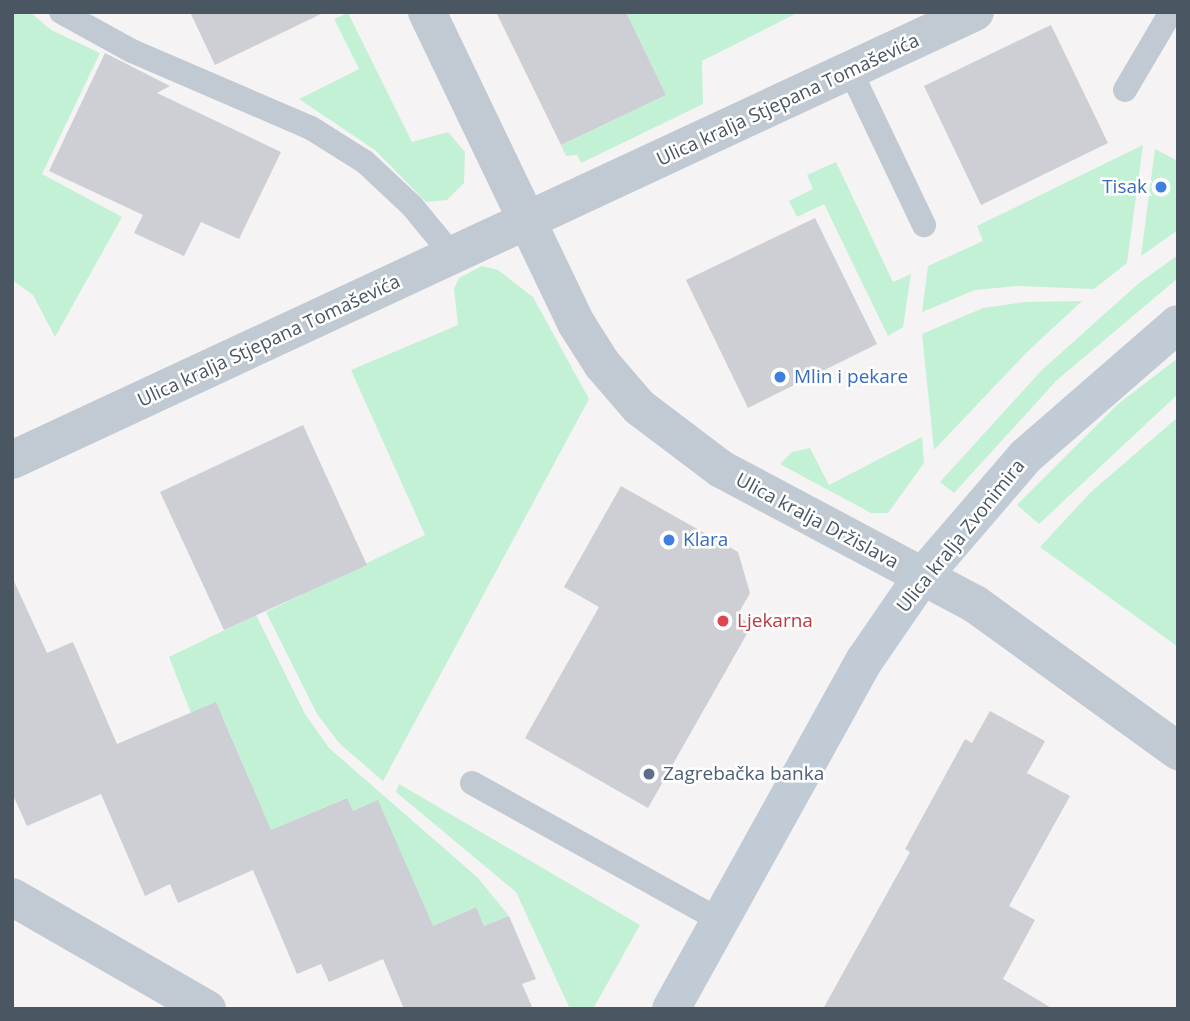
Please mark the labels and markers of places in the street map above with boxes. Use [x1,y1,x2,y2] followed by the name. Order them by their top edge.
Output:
[1102,176,1147,198] place label: Tisak
[1153,179,1169,195] marker: Tisak
[794,366,908,388] place label: Mlin i pekare
[772,369,788,385] marker: Mlin i pekare
[683,529,728,551] place label: Klara
[661,532,677,548] marker: Klara
[737,610,813,632] place label: Ljekarna
[715,613,731,629] marker: Ljekarna
[663,763,824,785] place label: Zagrebačka banka
[641,766,657,782] marker: Zagrebačka banka

